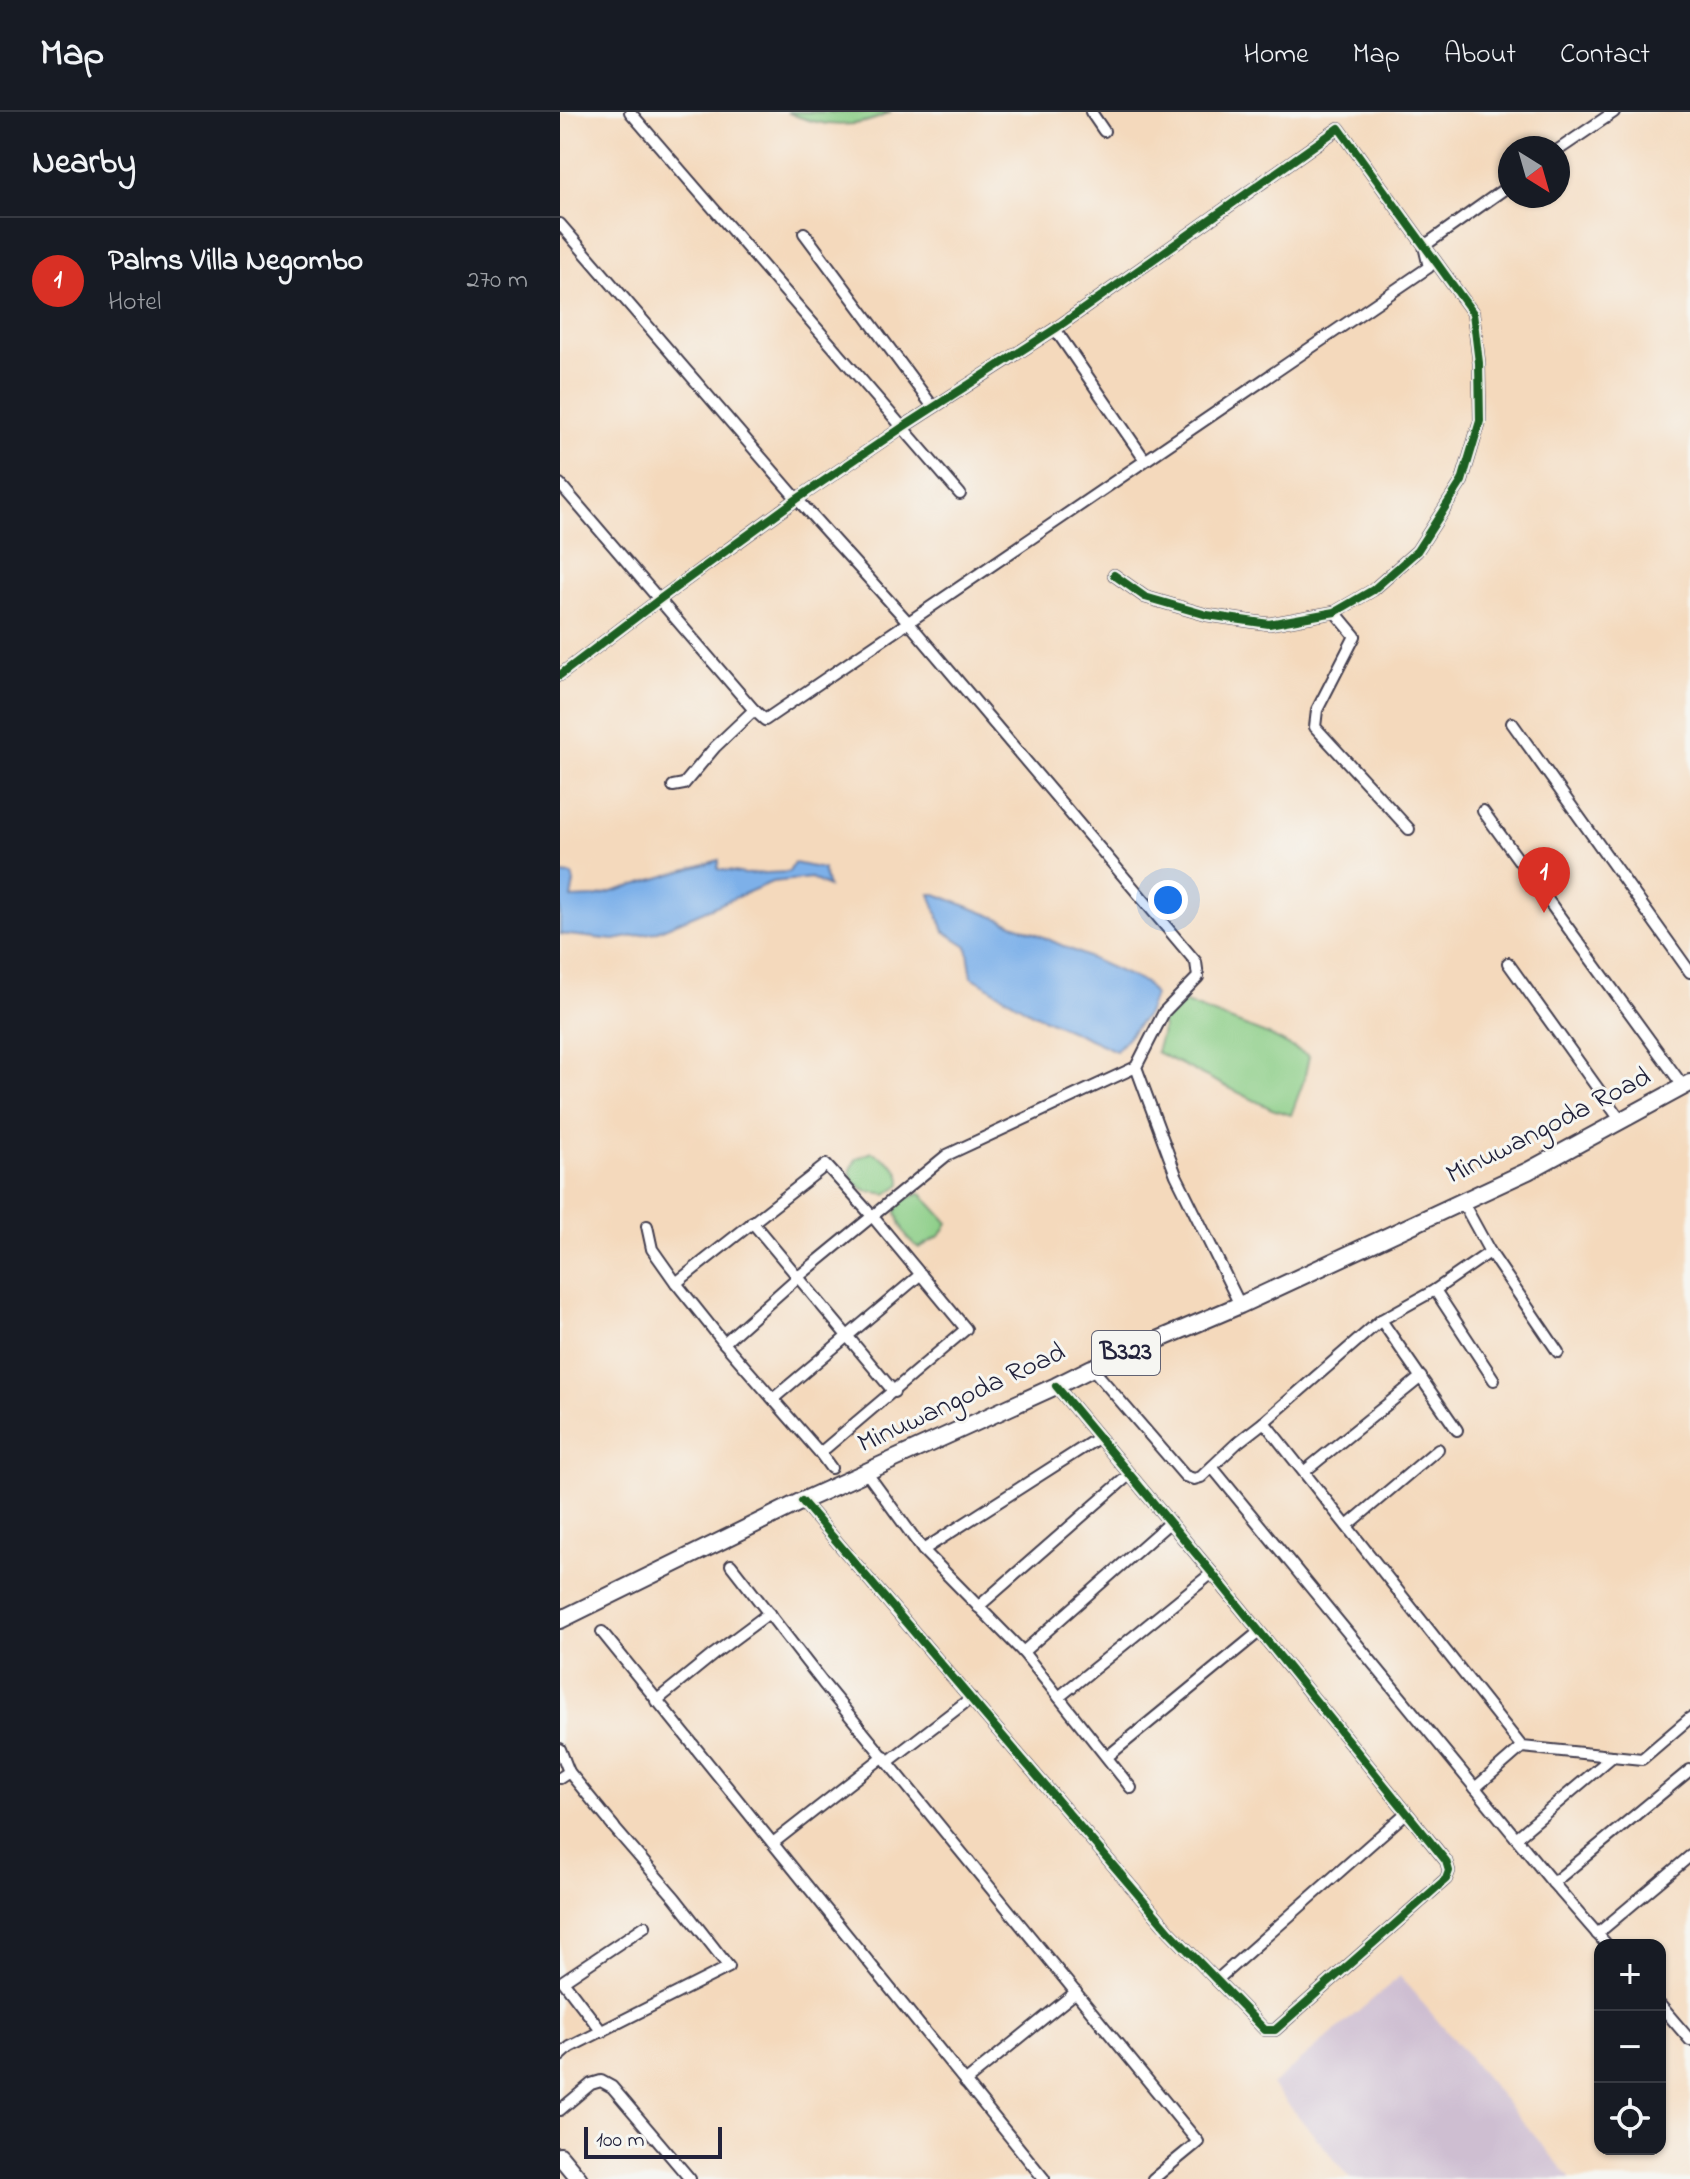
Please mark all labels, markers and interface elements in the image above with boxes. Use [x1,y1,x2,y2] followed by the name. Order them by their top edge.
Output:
[40,27,104,83] text: Map
[1243,35,1309,76] text: Home
[1353,35,1400,76] text: Map
[1444,35,1516,76] text: About
[1560,35,1650,76] text: Contact
[1498,136,1570,208] north arrow
[32,139,136,189] text: Nearby
[108,240,363,284] text: Palms Villa Negombo
[54,262,62,300] text: 1
[466,262,528,300] text: 270 m
[108,284,161,322] text: Hotel
[1518,847,1570,913] pin: 1
[1148,880,1188,920] your location
[1439,1058,1659,1196] street label: Minuwangoda Road
[1092,1331,1160,1375] road number: B323
[851,1333,1073,1465] street label: Minuwangoda Road
[1594,1939,1666,2155] map controls
[1594,1939,1666,2011] button: +
[1594,2011,1666,2083] button: −
[1594,2083,1666,2155] button: locate
[584,2123,722,2159] scale bar
[596,2125,645,2157] text: 100 m

